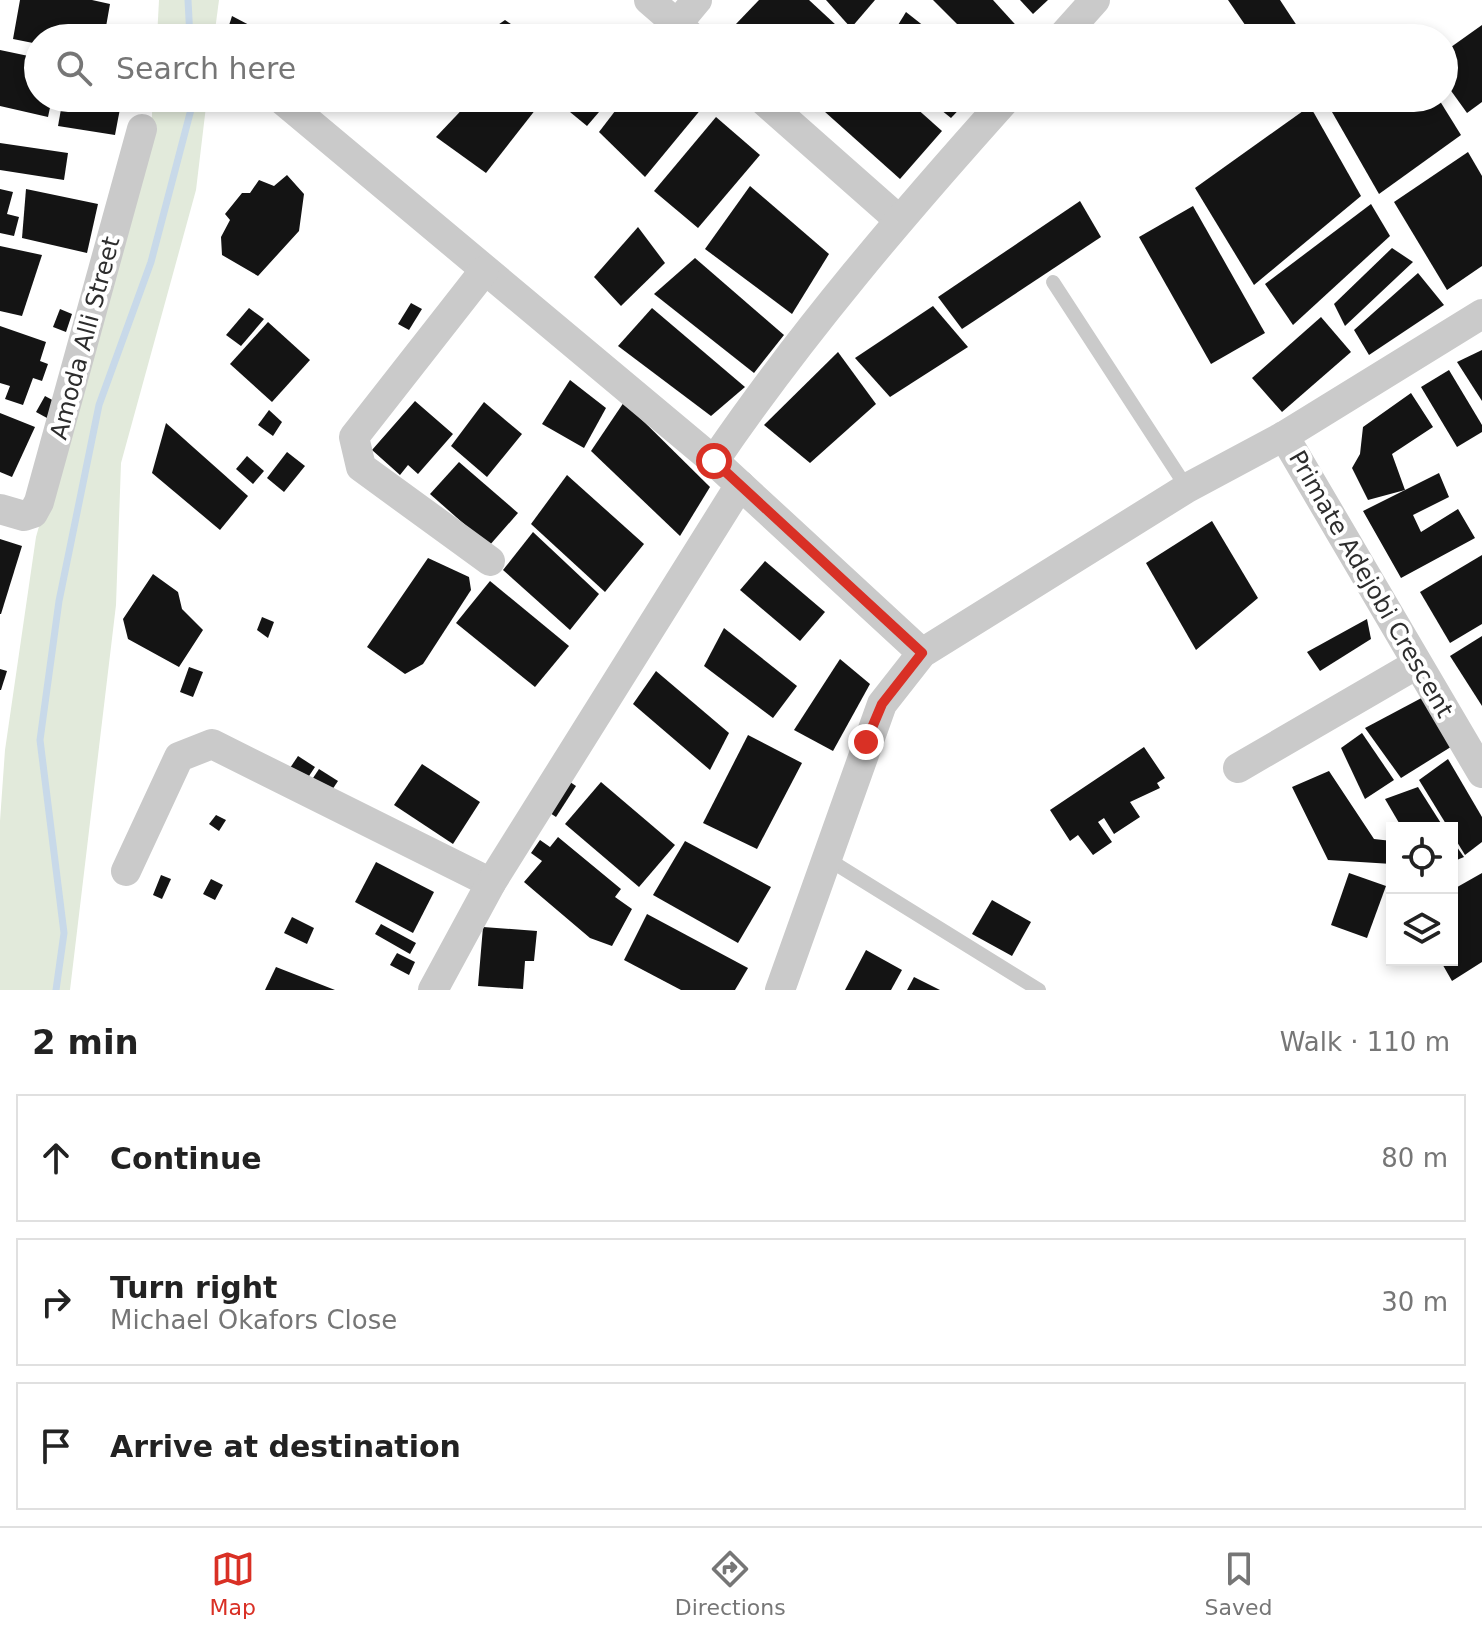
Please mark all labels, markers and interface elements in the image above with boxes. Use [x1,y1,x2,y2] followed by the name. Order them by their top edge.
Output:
[24,24,1458,112] search box
[52,46,96,90] icon: search
[116,51,296,86] text: Search here
[44,233,126,443] street label: Amoda Alli Street
[696,443,732,479] route start
[1283,446,1459,722] street label: Primate Adejobi Crescent
[848,724,884,760] route end
[1386,822,1458,966] map controls
[1386,822,1458,894] button: locate
[1386,894,1458,966] button: layers
[32,1022,139,1062] text: 2 min
[1280,1027,1450,1057] text: Walk · 110 m
[34,1136,78,1180] icon: ahead
[110,1141,262,1176] text: Continue
[1381,1143,1448,1173] text: 80 m
[110,1270,277,1305] text: Turn right
[34,1280,78,1324] icon: right
[1381,1287,1448,1317] text: 30 m
[110,1305,397,1335] text: Michael Okafors Close
[34,1424,78,1468] icon: arrive
[110,1429,461,1464] text: Arrive at destination
[209,1547,256,1620] tab: Map
[675,1547,786,1620] tab: Directions
[1205,1547,1273,1620] tab: Saved

